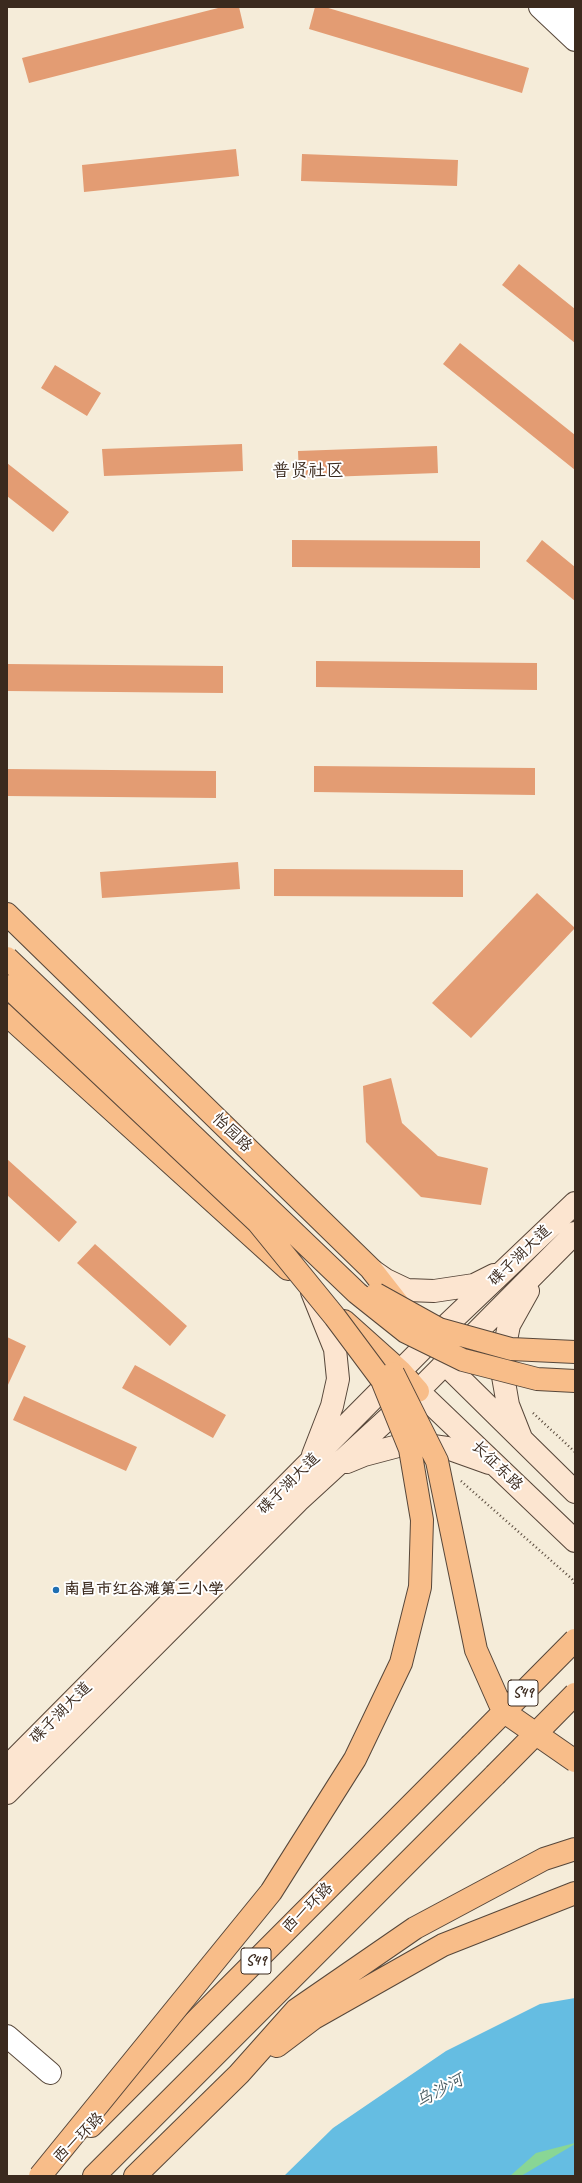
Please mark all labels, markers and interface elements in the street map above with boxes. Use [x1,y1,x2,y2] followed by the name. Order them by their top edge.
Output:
[272,460,344,482] district label: 普贤社区
[208,1109,256,1157] street label: 怡园路
[485,1221,555,1291] street label: 碟子湖大道
[467,1437,527,1495] street label: 长征东路
[254,1449,324,1519] street label: 碟子湖大道
[64,1580,224,1600] place label: 南昌市红谷滩第三小学
[51,1585,61,1595] marker: 南昌市红谷滩第三小学
[26,1678,96,1748] street label: 碟子湖大道
[508,1680,538,1706] road number: S49
[279,1879,337,1937] street label: 西一环路
[241,1948,271,1974] road number: S49
[413,2070,467,2112] water label: 乌沙河
[50,2109,108,2167] street label: 西一环路

